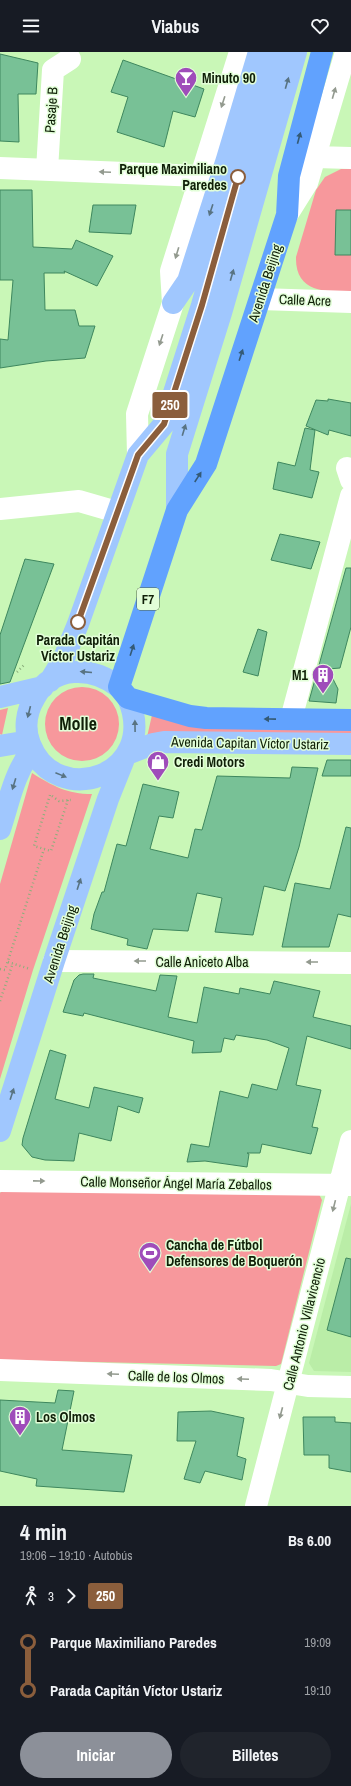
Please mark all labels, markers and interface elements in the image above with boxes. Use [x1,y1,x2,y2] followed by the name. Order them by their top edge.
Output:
[151,14,200,39] text: Viabus
[20,15,42,37] icon: menu
[309,15,331,37] icon: heart
[173,65,199,98] bar icon: Minuto 90
[202,69,256,87] place label: Minuto 90
[284,77,290,89] one-way arrow
[40,86,62,134] street label: Pasaje B
[331,87,337,99] one-way arrow
[220,97,226,109] one-way arrow
[296,132,302,144] one-way arrow
[119,160,227,194] place label: Parque Maximiliano Paredes
[98,169,111,175] one-way arrow
[230,169,246,185] marker: Parque Maximiliano Paredes
[208,204,214,216] one-way arrow
[244,241,286,325] street label: Avenida Beijing
[174,247,180,259] one-way arrow
[229,269,235,281] one-way arrow
[279,290,331,310] street label: Calle Acre
[158,335,164,347] one-way arrow
[239,349,245,361] one-way arrow
[147,392,193,418] line badge: 250
[160,396,180,414] text: 250
[181,424,187,436] one-way arrow
[194,471,201,483] one-way arrow
[137,588,159,610] road number: F7
[70,614,86,630] marker: Parada Capitán Víctor Ustariz
[36,631,120,665] place label: Parada Capitán Víctor Ustariz
[129,644,135,656] one-way arrow
[310,662,336,695] building icon: M1
[292,666,309,684] place label: M1
[80,669,92,676] one-way arrow
[25,706,31,718] one-way arrow
[59,711,97,736] district label: Molle
[263,716,276,722] one-way arrow
[132,719,138,732] one-way arrow
[170,733,329,753] street label: Avenida Capitan Víctor Ustariz
[145,749,171,782] shop icon: Credi Motors
[174,753,245,771] place label: Credi Motors
[55,772,67,778] one-way arrow
[11,778,17,790] one-way arrow
[77,877,83,889] one-way arrow
[39,902,81,986] street label: Avenida Beijing
[155,953,249,971] street label: Calle Aniceto Alba
[133,958,146,964] one-way arrow
[305,959,318,965] one-way arrow
[9,1087,15,1099] one-way arrow
[80,1172,272,1194] street label: Calle Monseñor Ángel María Zeballos
[33,1178,46,1184] one-way arrow
[331,1200,337,1212] one-way arrow
[166,1236,303,1270] place label: Cancha de Fútbol Defensores de Boquerón
[137,1240,163,1273] sports icon: Cancha de Fútbol Defensores de Boquerón
[279,1256,329,1392] street label: Calle Antonio Villavicencio
[128,1366,225,1388] street label: Calle de los Olmos
[107,1371,119,1378] one-way arrow
[236,1376,249,1382] one-way arrow
[7,1404,33,1437] building icon: Los Olmos
[278,1407,284,1419] one-way arrow
[36,1408,95,1426] place label: Los Olmos
[20,1517,67,1547] text: 4 min
[288,1530,331,1551] text: Bs 6.00
[20,1547,133,1564] text: 19:06 – 19:10 · Autobús
[20,1585,42,1607] icon: walk
[60,1585,82,1607] icon: forward
[96,1587,115,1605] text: 250
[48,1588,54,1605] text: 3
[50,1632,217,1653] text: Parque Maximiliano Paredes
[304,1634,331,1651] text: 19:09
[50,1680,222,1701] text: Parada Capitán Víctor Ustariz
[304,1682,331,1699] text: 19:10
[20,1732,172,1778] button: Iniciar
[180,1732,331,1778] button: Billetes

